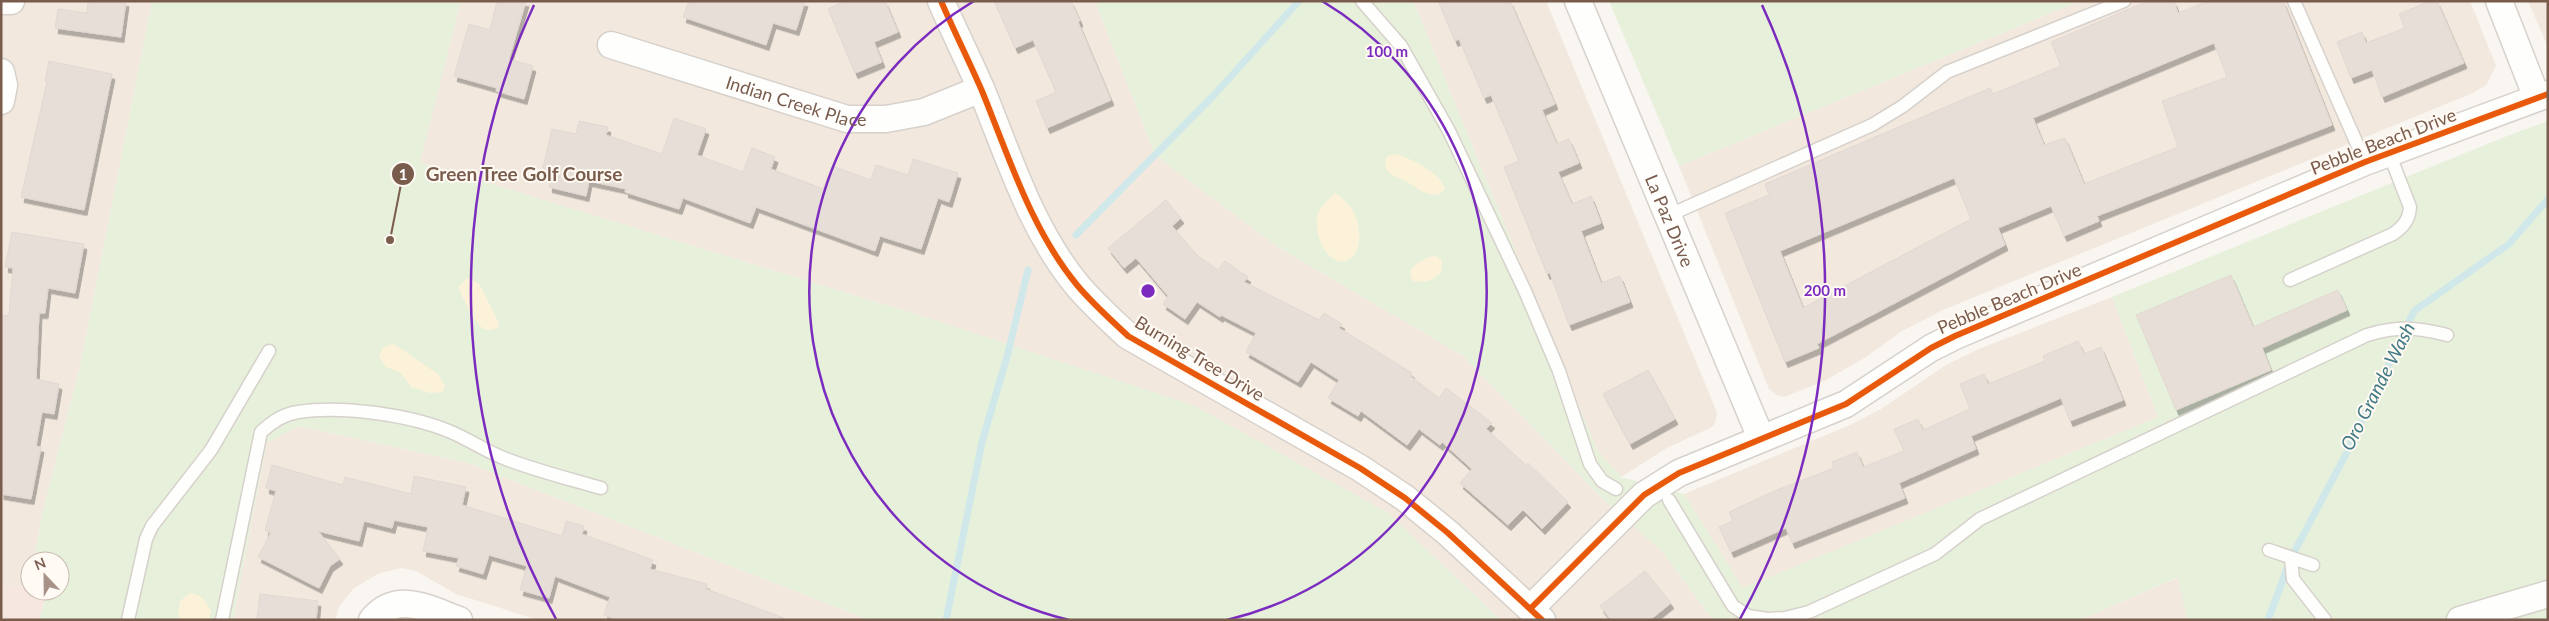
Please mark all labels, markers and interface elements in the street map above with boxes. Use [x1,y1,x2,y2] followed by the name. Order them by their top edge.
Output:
[1366,42,1408,60] text: 100 m
[723,71,867,130] street label: Indian Creek Place
[2307,103,2459,179] street label: Pebble Beach Drive
[391,157,633,191] callout: Green Tree Golf Course
[426,162,622,185] text: Green Tree Golf Course
[399,165,407,183] text: 1
[1641,171,1699,270] street label: La Paz Drive
[1934,258,2084,338] street label: Pebble Beach Drive
[1804,281,1846,299] text: 200 m
[1139,282,1157,300] centre of rings
[1131,311,1269,405] street label: Burning Tree Drive
[2335,318,2419,454] water label: Oro Grande Wash
[20,551,70,601] north arrow
[32,554,48,573] text: N

